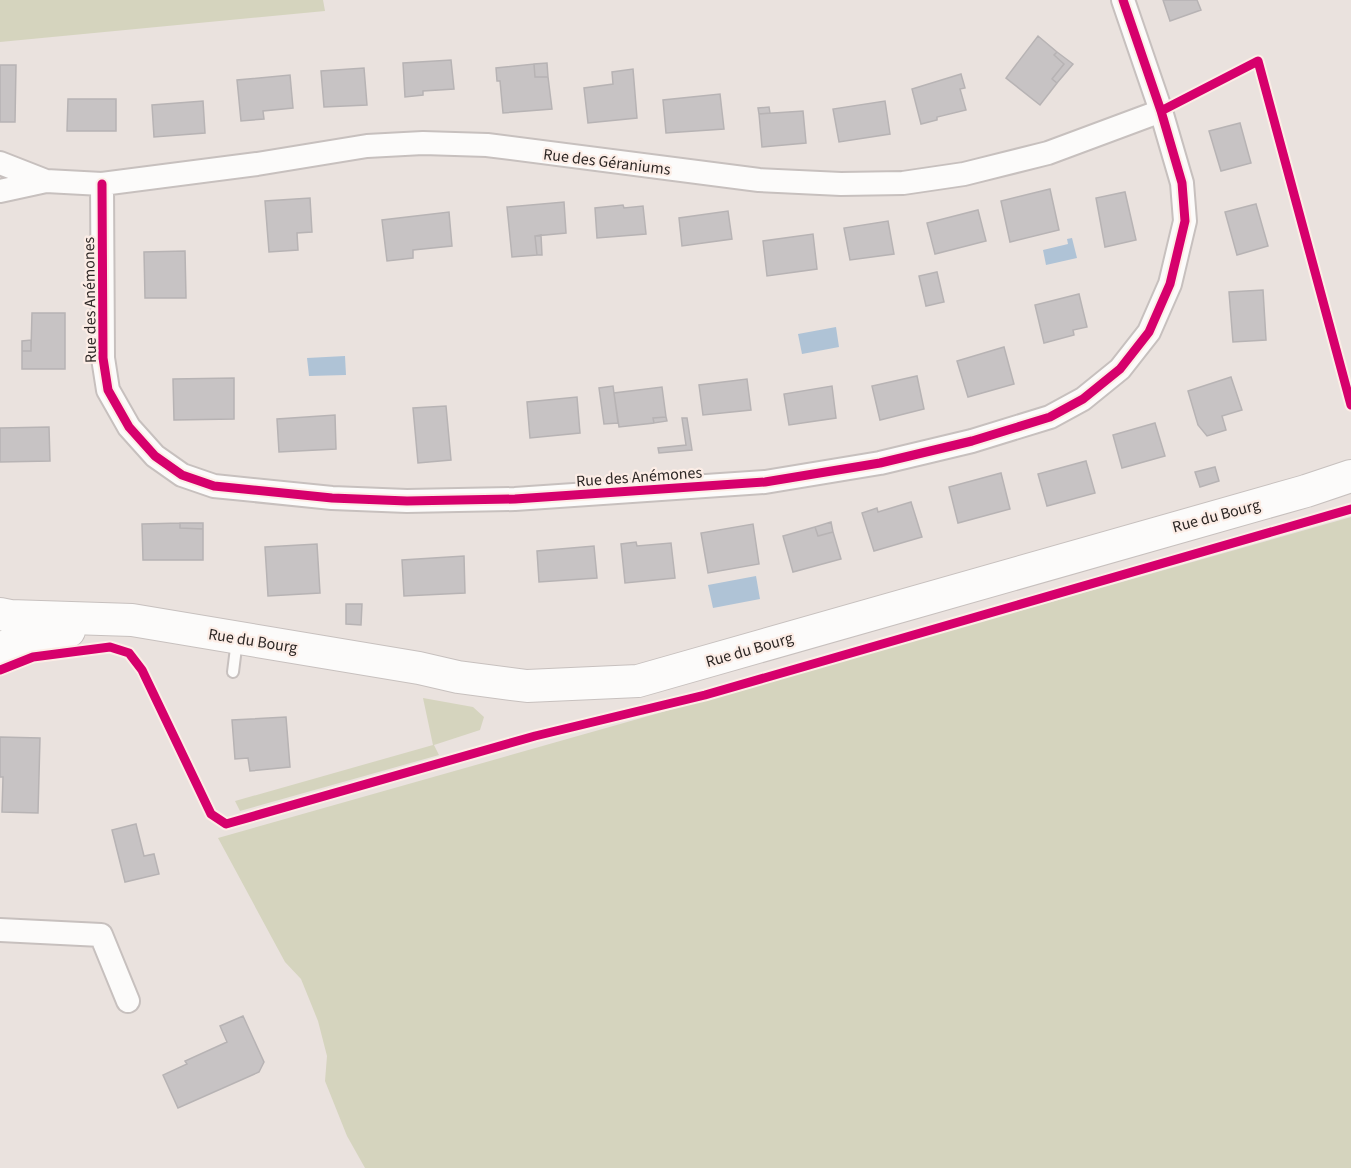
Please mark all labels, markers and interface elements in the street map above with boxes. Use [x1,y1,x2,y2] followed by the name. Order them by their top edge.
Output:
[542,143,672,181] street label: Rue des Géraniums
[78,236,102,363] street label: Rue des Anémones
[575,462,703,492] street label: Rue des Anémones
[1170,494,1263,538] street label: Rue du Bourg
[207,623,299,659] street label: Rue du Bourg
[703,627,796,673] street label: Rue du Bourg

